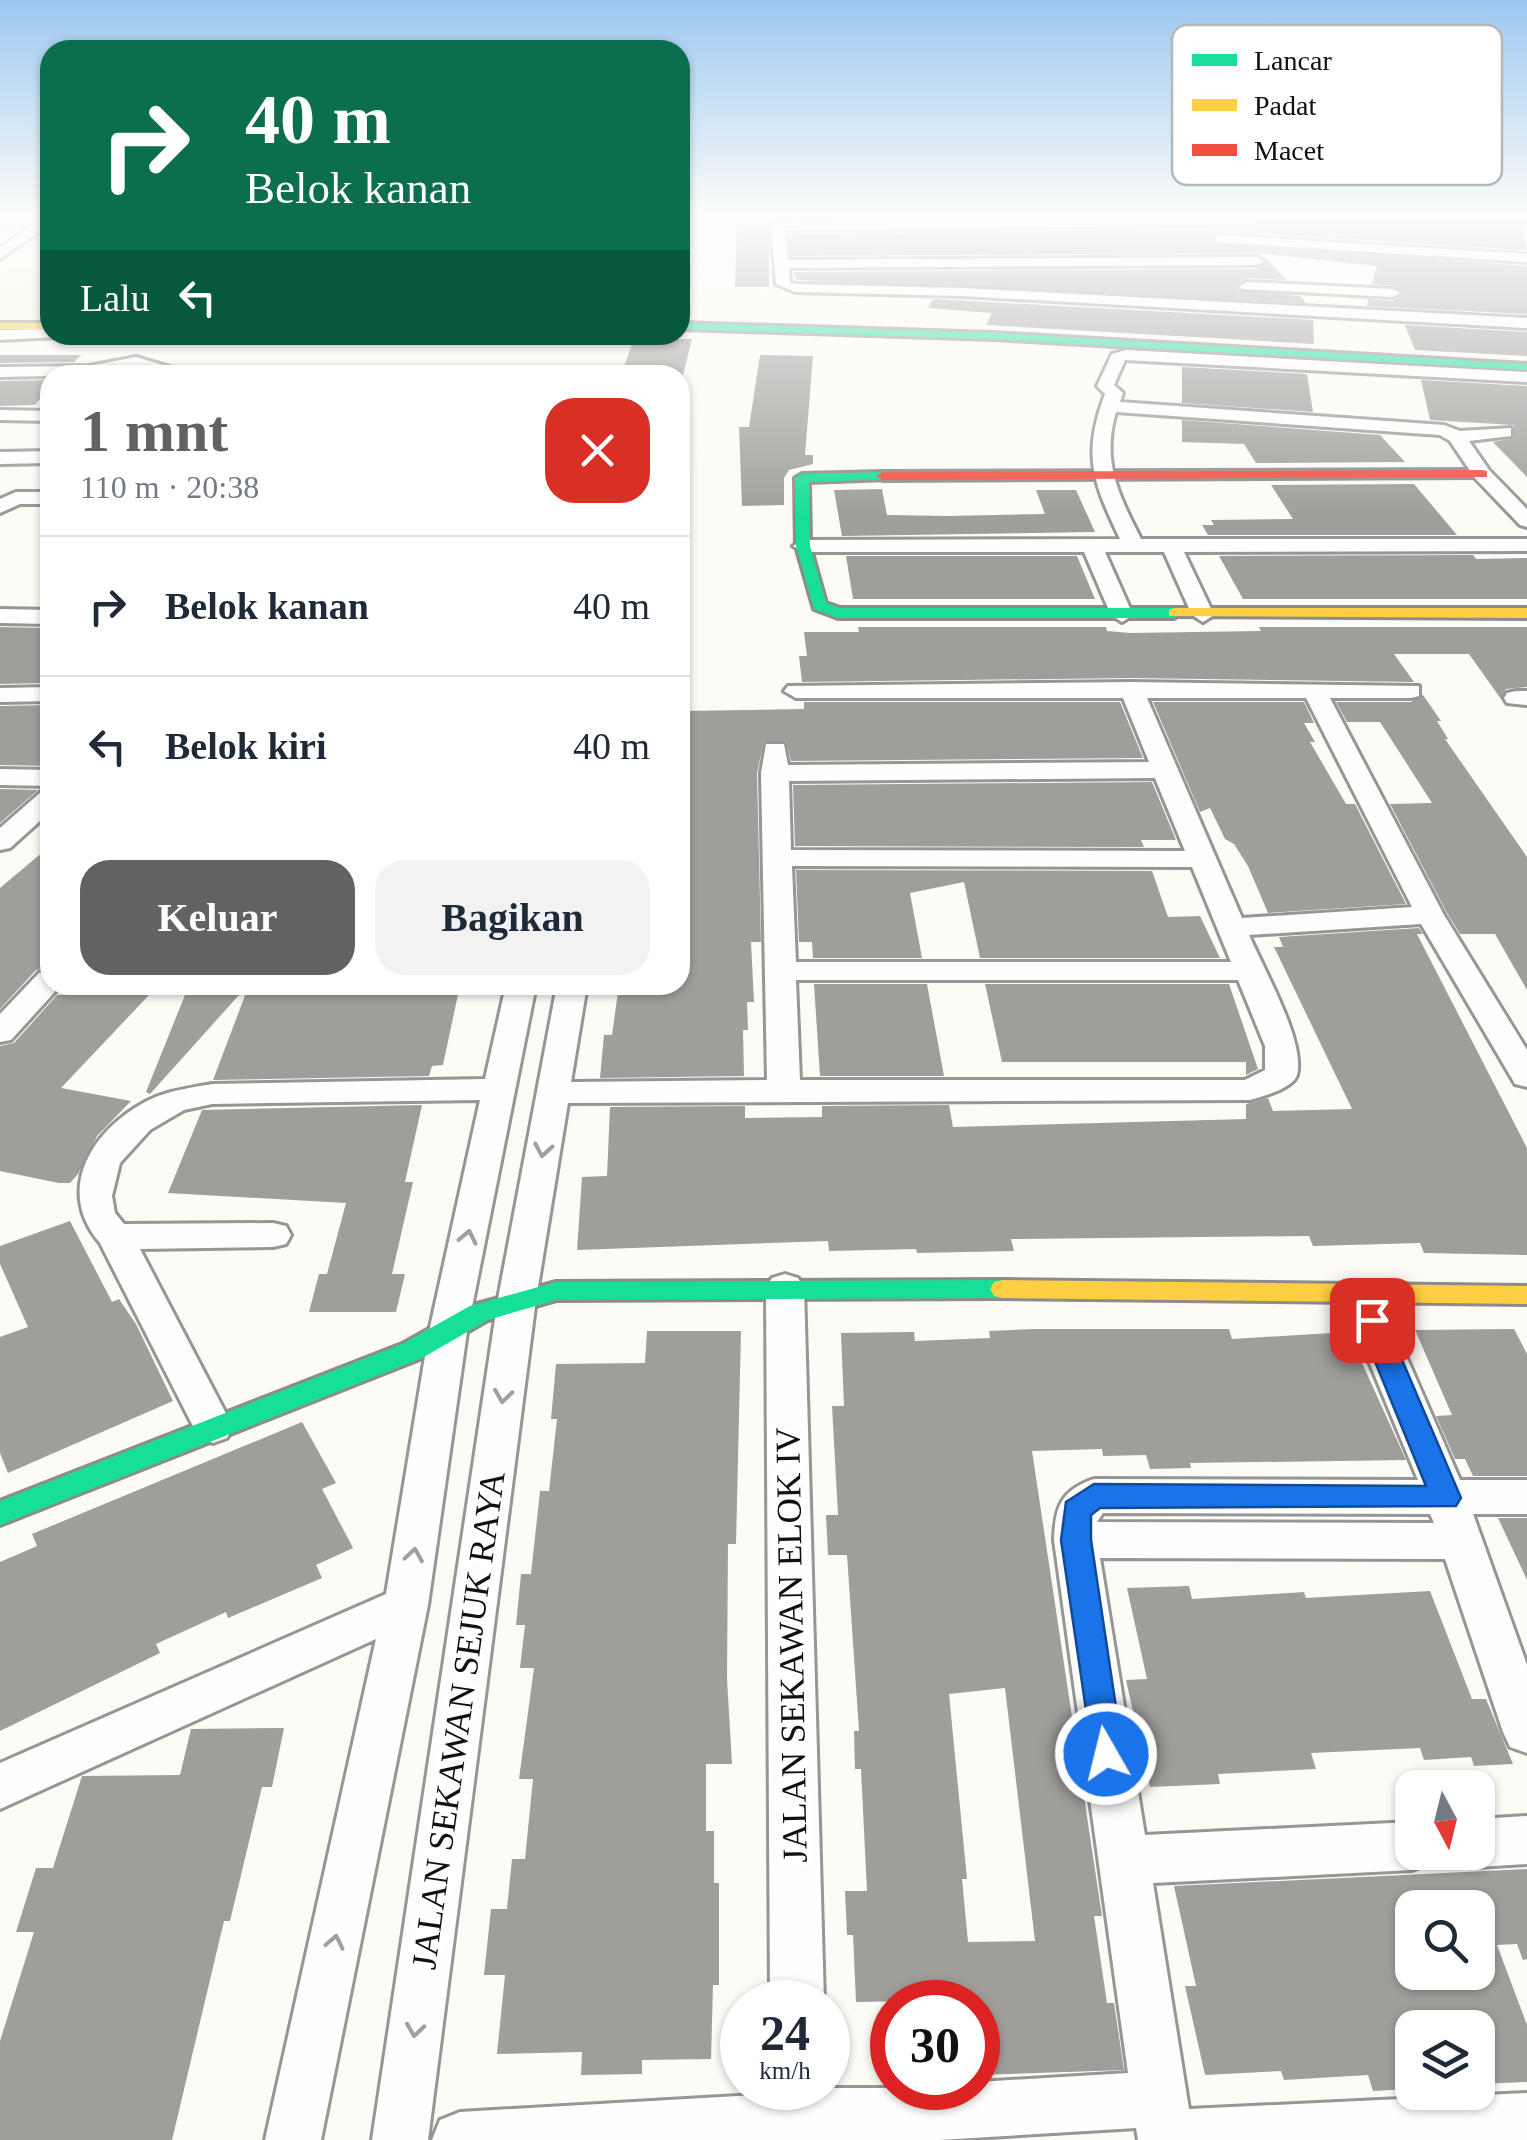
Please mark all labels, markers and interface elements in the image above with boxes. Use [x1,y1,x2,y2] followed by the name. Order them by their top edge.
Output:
[1172,25,1502,185] legend
[1254,45,1332,76] text: Lancar
[80,80,210,210] icon: right
[245,81,391,158] text: 40 m
[1254,90,1316,121] text: Padat
[1254,135,1324,166] text: Macet
[245,163,471,213] text: Belok kanan
[170,270,225,325] icon: left
[80,277,150,319] text: Lalu
[80,398,228,464] text: 1 mnt
[545,398,650,503] button: close
[80,469,259,505] text: 110 m · 20:38
[80,579,135,634] icon: right
[165,585,369,627] text: Belok kanan
[573,585,650,627] text: 40 m
[80,719,135,774] icon: left
[165,725,327,767] text: Belok kiri
[573,725,650,767] text: 40 m
[80,860,355,975] button: Keluar
[375,860,650,975] button: Bagikan
[533,1142,554,1158] one-way arrow
[456,1229,477,1246] one-way arrow
[1330,1278,1415,1363] pin
[1345,1293,1400,1348] icon: arrive
[494,1387,515,1404] one-way arrow
[768,1427,815,1863] street label: JALAN SEKAWAN ELOK IV
[404,1468,513,1972] street label: JALAN SEKAWAN SEJUK RAYA
[402,1547,423,1563] one-way arrow
[1054,1702,1158,1806] position arrow
[1395,1770,1495,1870] north arrow
[1395,1770,1495,2110] map controls
[1395,1890,1495,1990] button: search
[323,1934,344,1951] one-way arrow
[870,1980,1000,2110] speed limit sign: 30
[760,2005,810,2061] text: 24
[1395,2010,1495,2110] button: layers
[405,2022,426,2038] one-way arrow
[759,2057,811,2084] text: km/h

